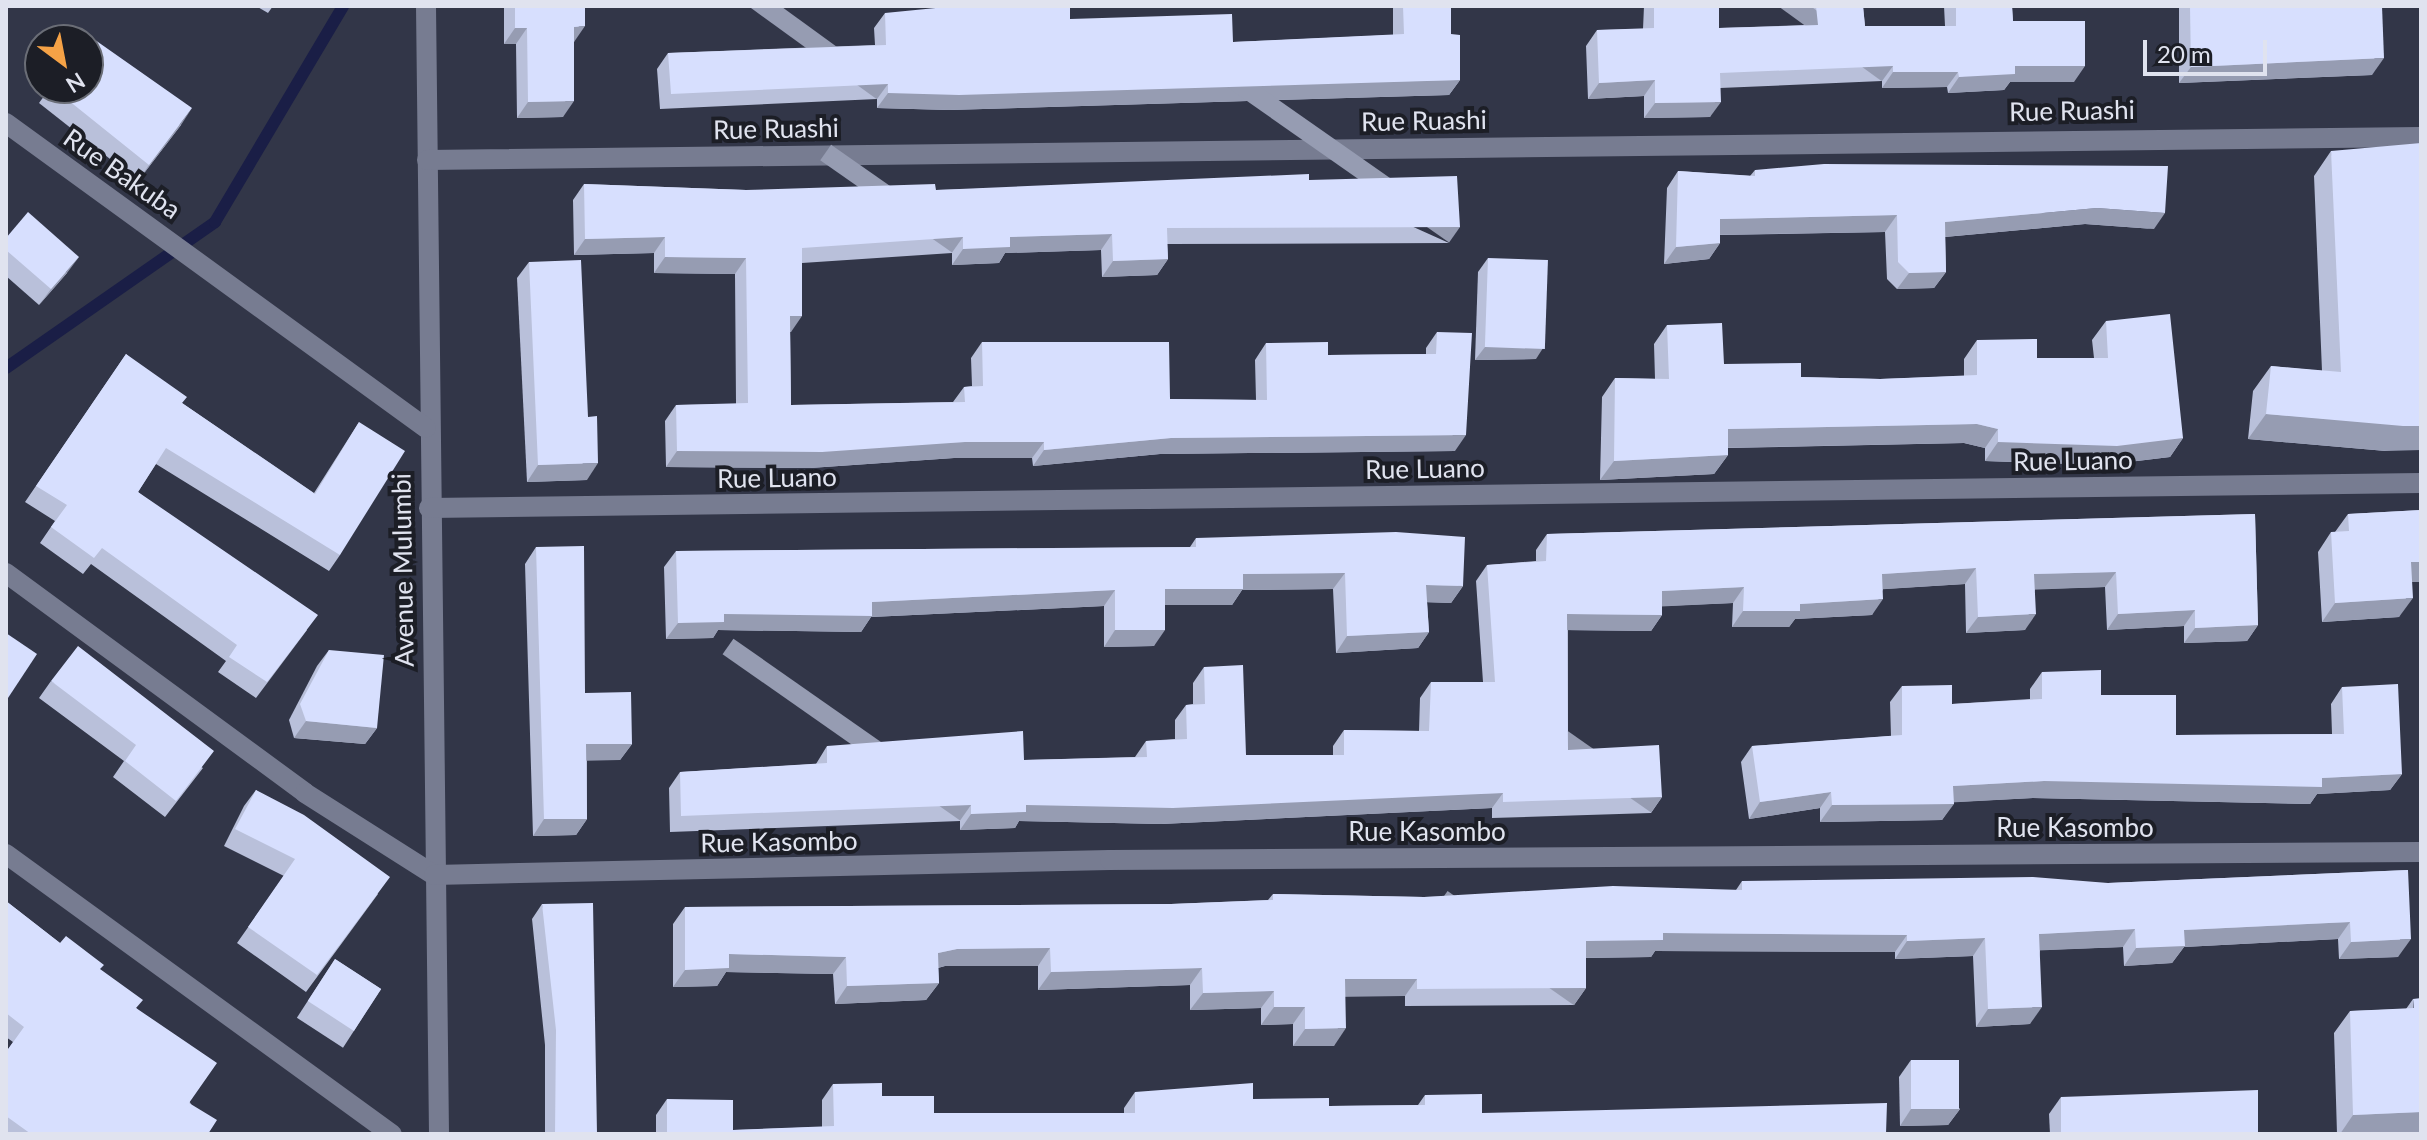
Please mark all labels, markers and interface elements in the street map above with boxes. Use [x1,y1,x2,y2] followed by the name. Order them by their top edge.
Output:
[24,24,104,104] north arrow
[2147,24,2271,74] scale bar
[2157,39,2211,68] text: 20 m
[62,67,90,99] text: N
[2009,94,2135,128] street label: Rue Ruashi
[1361,104,1487,138] street label: Rue Ruashi
[713,112,839,146] street label: Rue Ruashi
[58,122,186,226] street label: Rue Bakuba
[2013,444,2133,478] street label: Rue Luano
[1365,452,1485,486] street label: Rue Luano
[717,461,837,495] street label: Rue Luano
[386,473,420,667] street label: Avenue Mulumbi
[1996,812,2154,844] street label: Rue Kasombo
[1348,816,1506,848] street label: Rue Kasombo
[700,825,858,859] street label: Rue Kasombo

